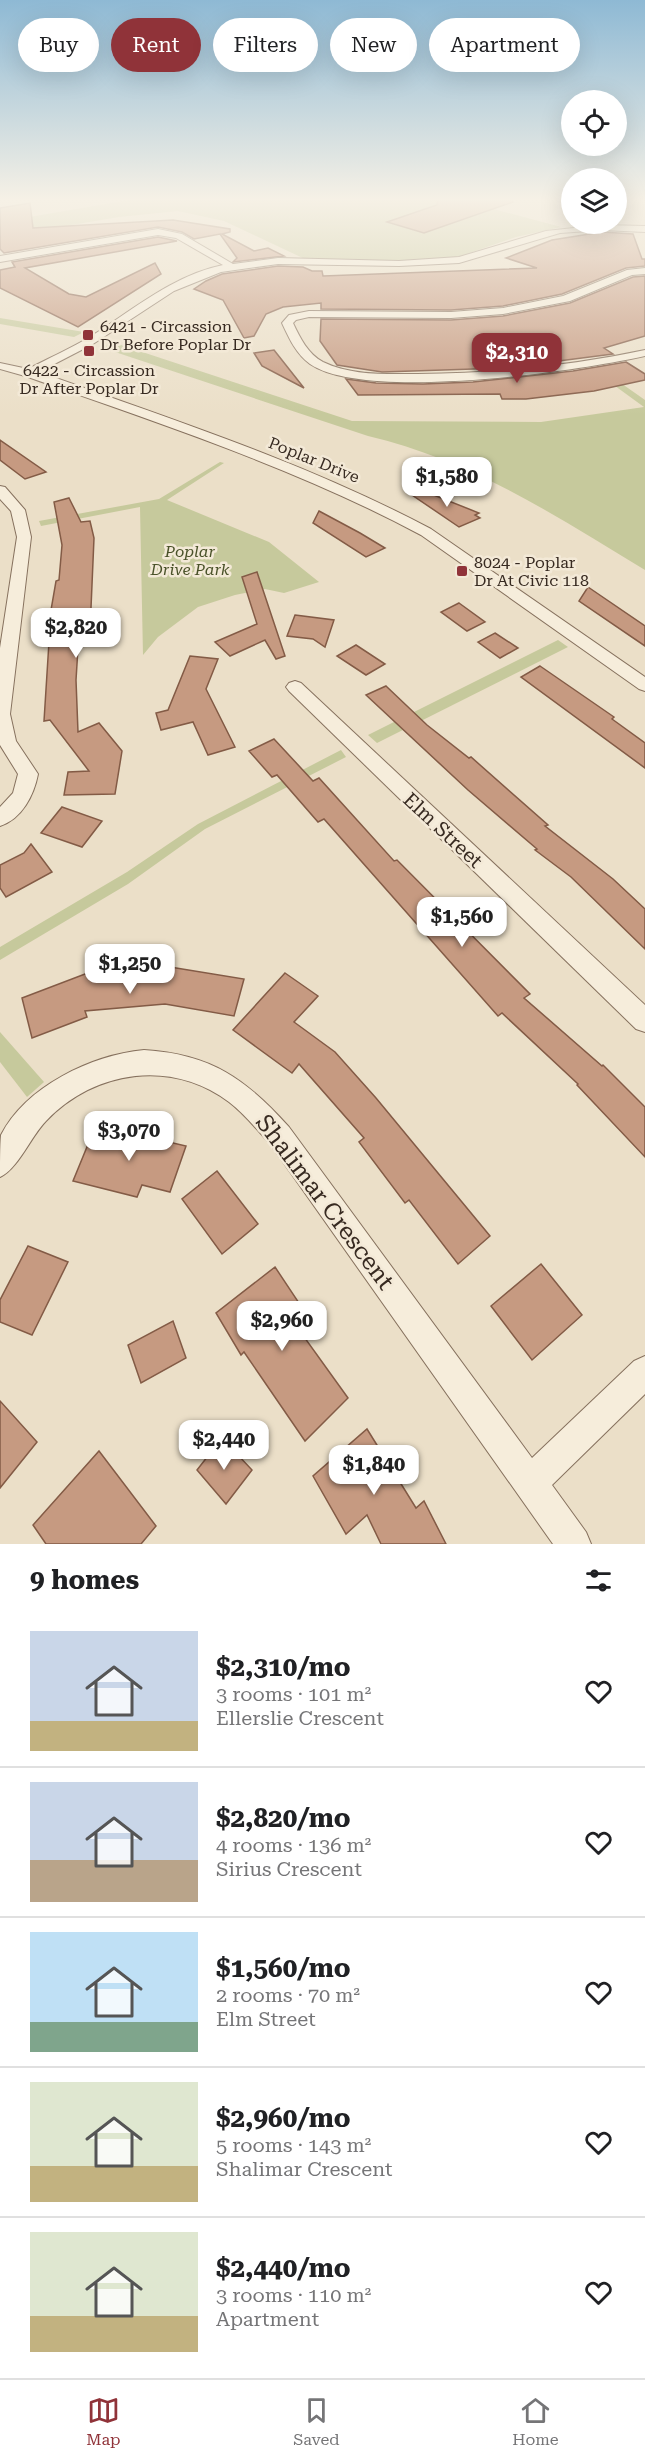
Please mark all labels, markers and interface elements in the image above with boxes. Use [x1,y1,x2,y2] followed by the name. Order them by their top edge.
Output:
[18,18,99,72] chip: Buy
[111,18,201,72] chip: Rent
[213,18,318,72] chip: Filters
[330,18,417,72] chip: New
[429,18,580,72] chip: Apartment
[561,90,627,234] map controls
[561,90,627,156] button: locate
[561,168,627,234] button: layers
[100,317,252,354] place label: 6421 - Circassion Dr Before Poplar Dr
[81,328,95,342] marker: 6421 - Circassion Dr Before Poplar Dr
[468,333,566,384] pin: $2,310
[486,340,548,364] text: $2,310
[82,344,96,358] marker: 6422 - Circassion Dr After Poplar Dr
[19,361,159,398] place label: 6422 - Circassion Dr After Poplar Dr
[266,433,362,487] street label: Poplar Drive
[398,457,496,508] pin: $1,580
[416,464,478,488] text: $1,580
[150,542,230,579] park label: Poplar Drive Park
[474,553,589,590] place label: 8024 - Poplar Dr At Civic 118
[455,564,469,578] marker: 8024 - Poplar Dr At Civic 118
[27,608,125,659] pin: $2,820
[45,615,107,639] text: $2,820
[398,787,488,873] street label: Elm Street
[413,897,511,948] pin: $1,560
[431,904,493,928] text: $1,560
[81,944,179,995] pin: $1,250
[99,951,161,975] text: $1,250
[250,1109,400,1295] street label: Shalimar Crescent
[80,1111,178,1162] pin: $3,070
[98,1118,160,1142] text: $3,070
[233,1301,331,1352] pin: $2,960
[251,1308,313,1332] text: $2,960
[175,1420,273,1471] pin: $2,440
[193,1427,255,1451] text: $2,440
[325,1445,423,1496] pin: $1,840
[343,1452,405,1476] text: $1,840
[582,1564,615,1597] icon: filters
[30,1565,139,1595] text: 9 homes
[216,1652,351,1682] text: $2,310/mo
[78,1655,150,1727] icon: home
[582,1675,615,1708] icon: heart
[216,1682,371,1706] text: 3 rooms · 101 m²
[216,1706,384,1730] text: Ellerslie Crescent
[216,1803,351,1833] text: $2,820/mo
[78,1806,150,1878] icon: home
[582,1826,615,1859] icon: heart
[216,1833,371,1857] text: 4 rooms · 136 m²
[216,1857,362,1881] text: Sirius Crescent
[216,1953,351,1983] text: $1,560/mo
[78,1956,150,2028] icon: home
[582,1976,615,2009] icon: heart
[216,1983,360,2007] text: 2 rooms · 70 m²
[216,2007,316,2031] text: Elm Street
[216,2103,351,2133] text: $2,960/mo
[78,2106,150,2178] icon: home
[582,2126,615,2159] icon: heart
[216,2133,371,2157] text: 5 rooms · 143 m²
[216,2157,393,2181] text: Shalimar Crescent
[216,2253,351,2283] text: $2,440/mo
[78,2256,150,2328] icon: home
[582,2276,615,2309] icon: heart
[216,2283,371,2307] text: 3 rooms · 110 m²
[216,2307,319,2331] text: Apartment
[86,2394,121,2449] tab: Map
[293,2394,340,2449] tab: Saved
[512,2394,559,2449] tab: Home

